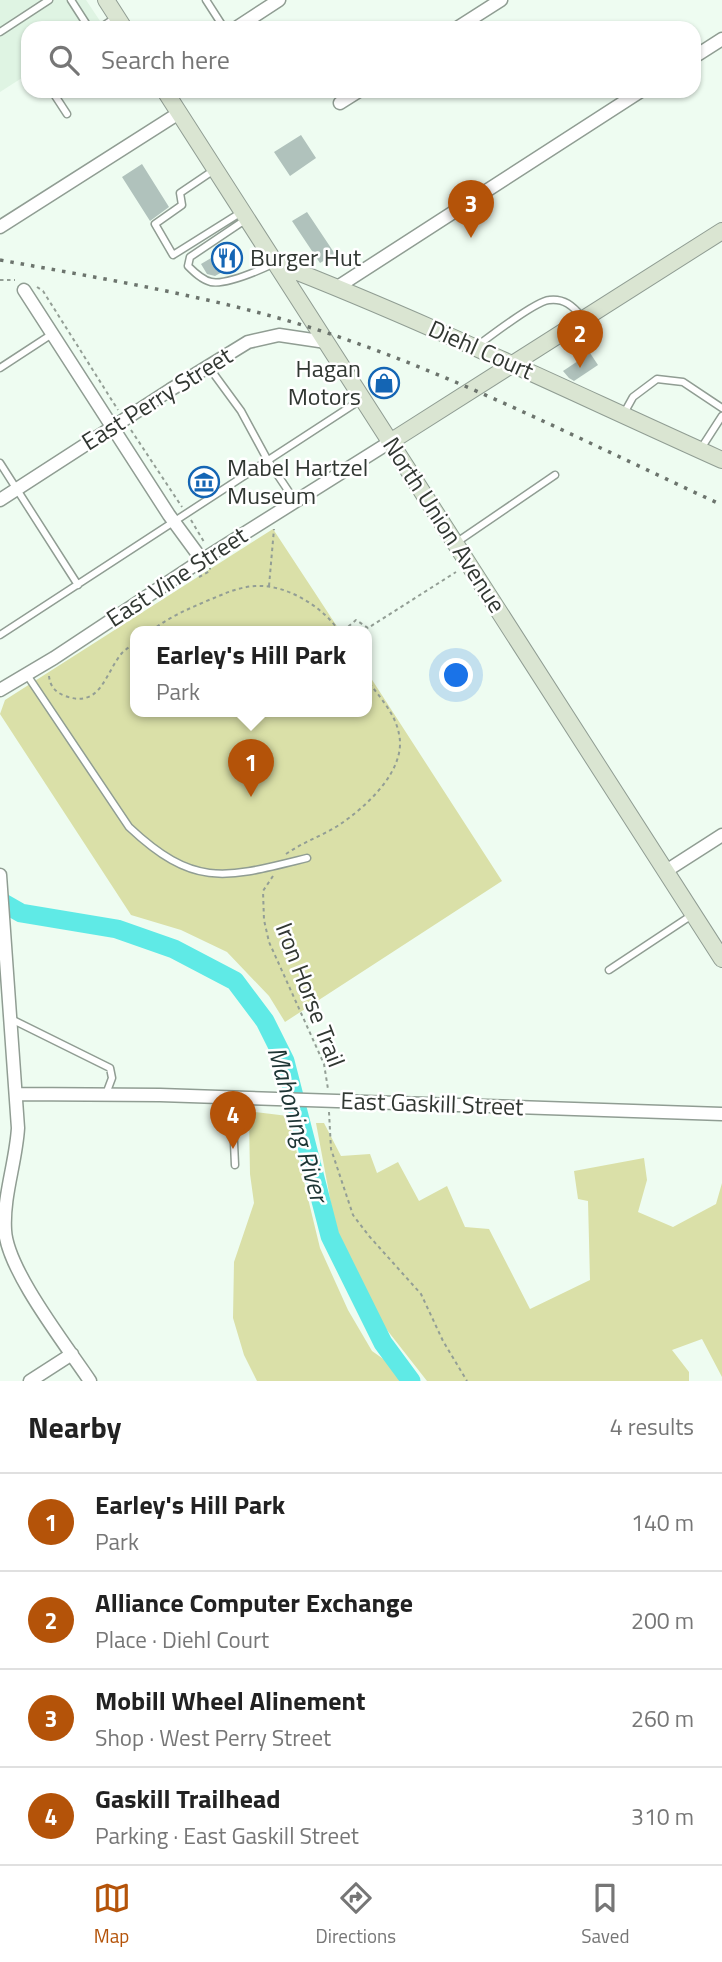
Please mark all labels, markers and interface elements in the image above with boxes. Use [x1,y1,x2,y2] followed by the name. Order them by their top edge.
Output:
[21,21,701,98] search box
[101,40,230,79] text: Search here
[45,41,83,79] icon: search
[448,180,494,238] pin: 3
[250,239,362,275] place label: Burger Hut
[210,241,244,275] restaurant icon: Burger Hut
[423,310,540,388] street label: Diehl Court
[557,310,603,368] pin: 2
[74,337,239,459] street label: East Perry Street
[288,350,361,414] place label: Hagan Motors
[367,366,401,400] shop icon: Hagan Motors
[374,429,515,619] street label: North Union Avenue
[227,449,368,513] place label: Mabel Hartzel Museum
[187,465,221,499] museum icon: Mabel Hartzel Museum
[99,517,254,635] street label: East Vine Street
[130,626,372,717] popup
[156,635,346,674] text: Earley's Hill Park
[439,658,473,692] your location
[156,674,200,709] text: Park
[228,739,274,797] pin: 1
[267,917,355,1072] street label: Iron Horse Trail
[258,1042,340,1209] water label: Mahoning River
[340,1082,525,1124] street label: East Gaskill Street
[210,1091,256,1149] pin: 4
[28,1404,121,1450] text: Nearby
[610,1409,694,1444] text: 4 results
[95,1485,285,1524] text: Earley's Hill Park
[45,1505,57,1540] text: 1
[631,1505,694,1540] text: 140 m
[95,1524,139,1559] text: Park
[95,1583,413,1622] text: Alliance Computer Exchange
[45,1603,57,1638] text: 2
[631,1603,694,1638] text: 200 m
[95,1622,269,1657] text: Place · Diehl Court
[95,1681,365,1720] text: Mobill Wheel Alinement
[45,1701,57,1736] text: 3
[631,1701,694,1736] text: 260 m
[95,1720,331,1755] text: Shop · West Perry Street
[95,1779,281,1818] text: Gaskill Trailhead
[45,1799,57,1834] text: 4
[631,1799,694,1834] text: 310 m
[95,1818,359,1853] text: Parking · East Gaskill Street
[93,1879,131,1950] tab: Map
[316,1879,396,1950] tab: Directions
[581,1879,629,1950] tab: Saved

